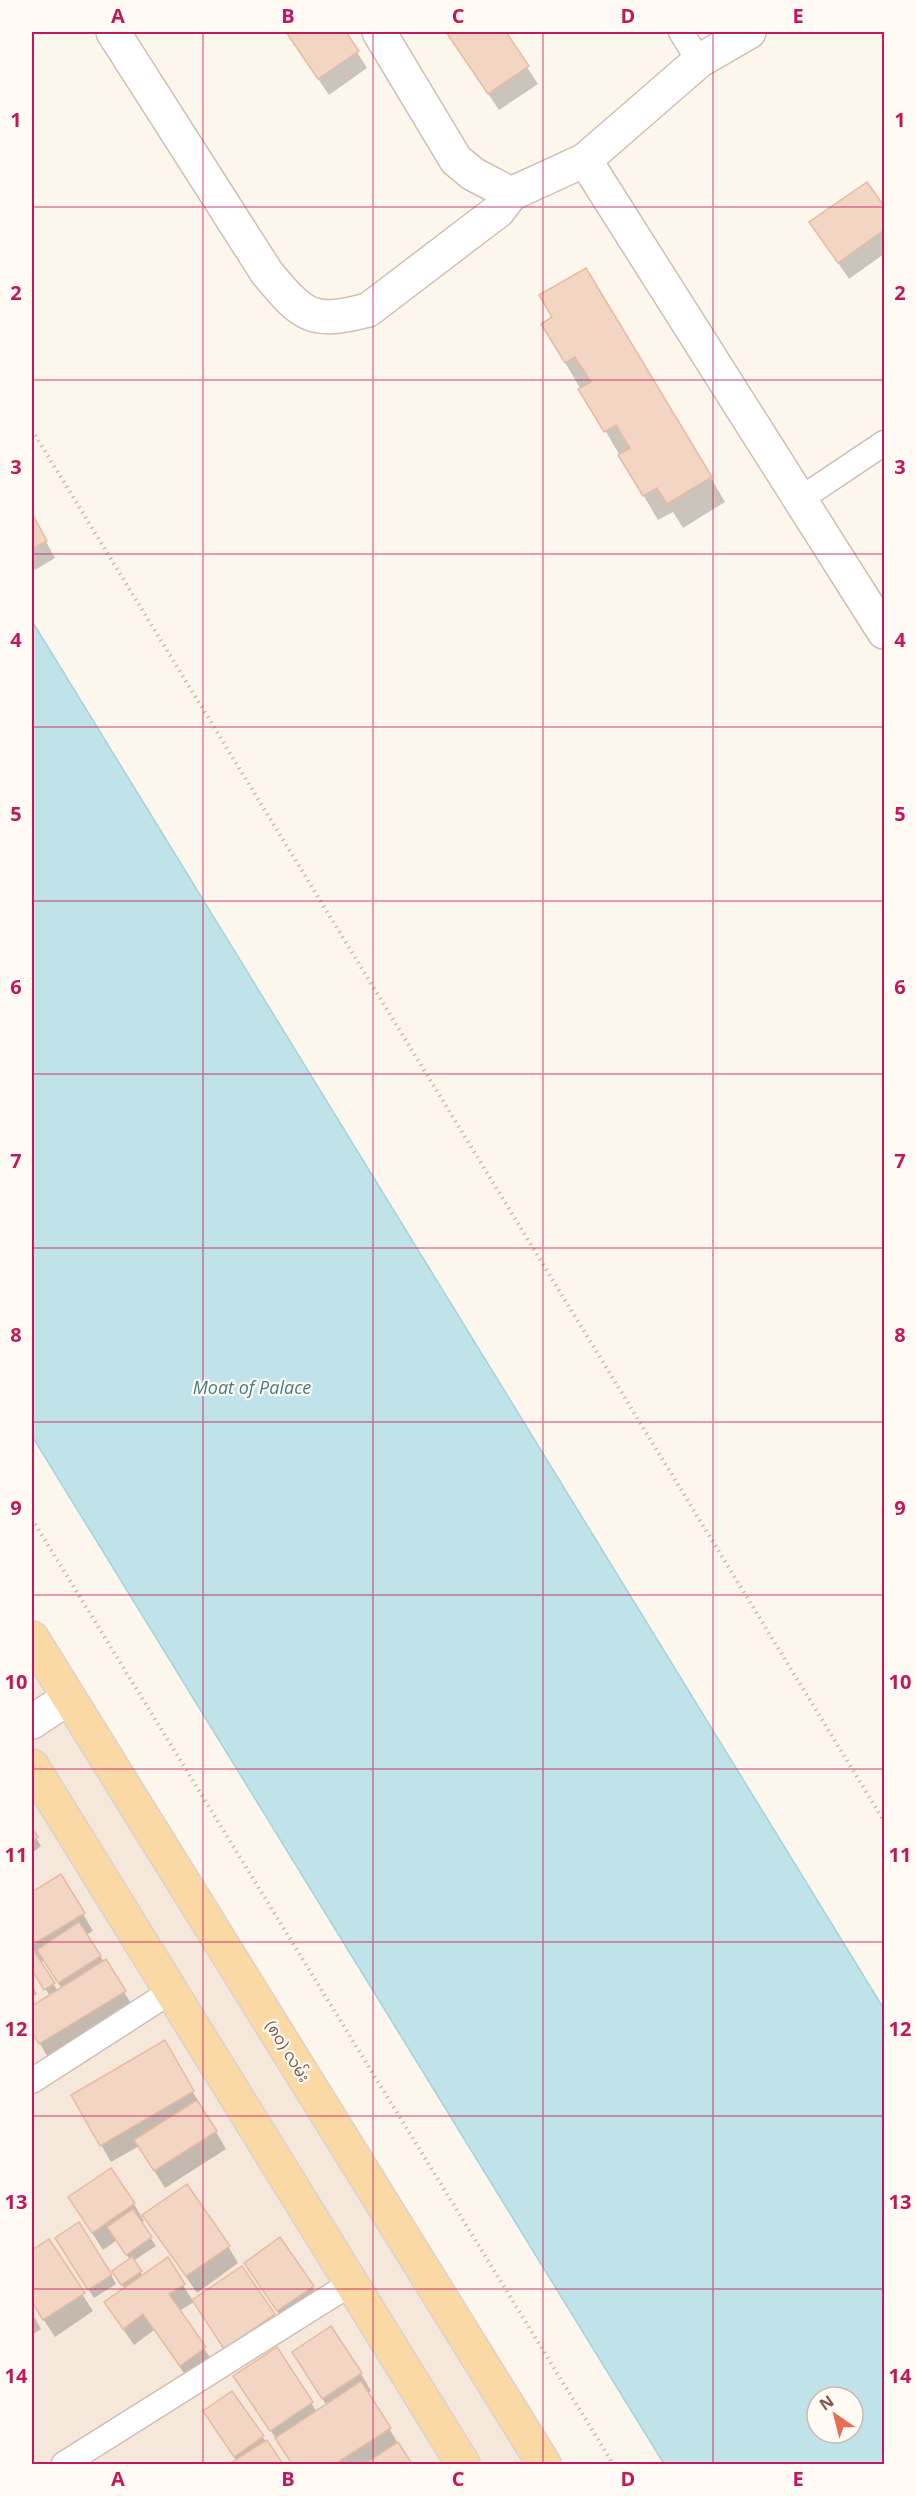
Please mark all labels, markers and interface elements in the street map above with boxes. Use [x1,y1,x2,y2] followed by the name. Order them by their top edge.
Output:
[111,2,125,29] text: A
[281,2,295,29] text: B
[452,2,465,29] text: C
[621,2,635,29] text: D
[792,2,804,29] text: E
[10,106,22,133] text: 1
[894,106,906,133] text: 1
[10,279,22,306] text: 2
[894,279,906,306] text: 2
[10,453,22,480] text: 3
[894,453,906,480] text: 3
[10,626,22,653] text: 4
[894,626,906,653] text: 4
[10,800,22,827] text: 5
[894,800,906,827] text: 5
[10,973,22,1000] text: 6
[894,973,906,1000] text: 6
[10,1147,22,1174] text: 7
[894,1147,906,1174] text: 7
[10,1321,22,1348] text: 8
[894,1321,906,1348] text: 8
[193,1375,311,1399] water label: Moat of Palace
[10,1494,22,1521] text: 9
[894,1494,906,1521] text: 9
[5,1668,27,1695] text: 10
[889,1668,911,1695] text: 10
[5,1841,27,1868] text: 11
[889,1841,911,1868] text: 11
[5,2015,27,2042] text: 12
[889,2015,911,2042] text: 12
[260,2016,316,2086] street label: (၈၀) လမ်း
[5,2188,27,2215] text: 13
[889,2188,911,2215] text: 13
[5,2362,28,2389] text: 14
[889,2362,912,2389] text: 14
[805,2385,865,2445] north arrow
[815,2390,838,2415] text: N
[111,2465,125,2492] text: A
[281,2465,295,2492] text: B
[452,2465,465,2492] text: C
[621,2465,635,2492] text: D
[792,2465,804,2492] text: E

